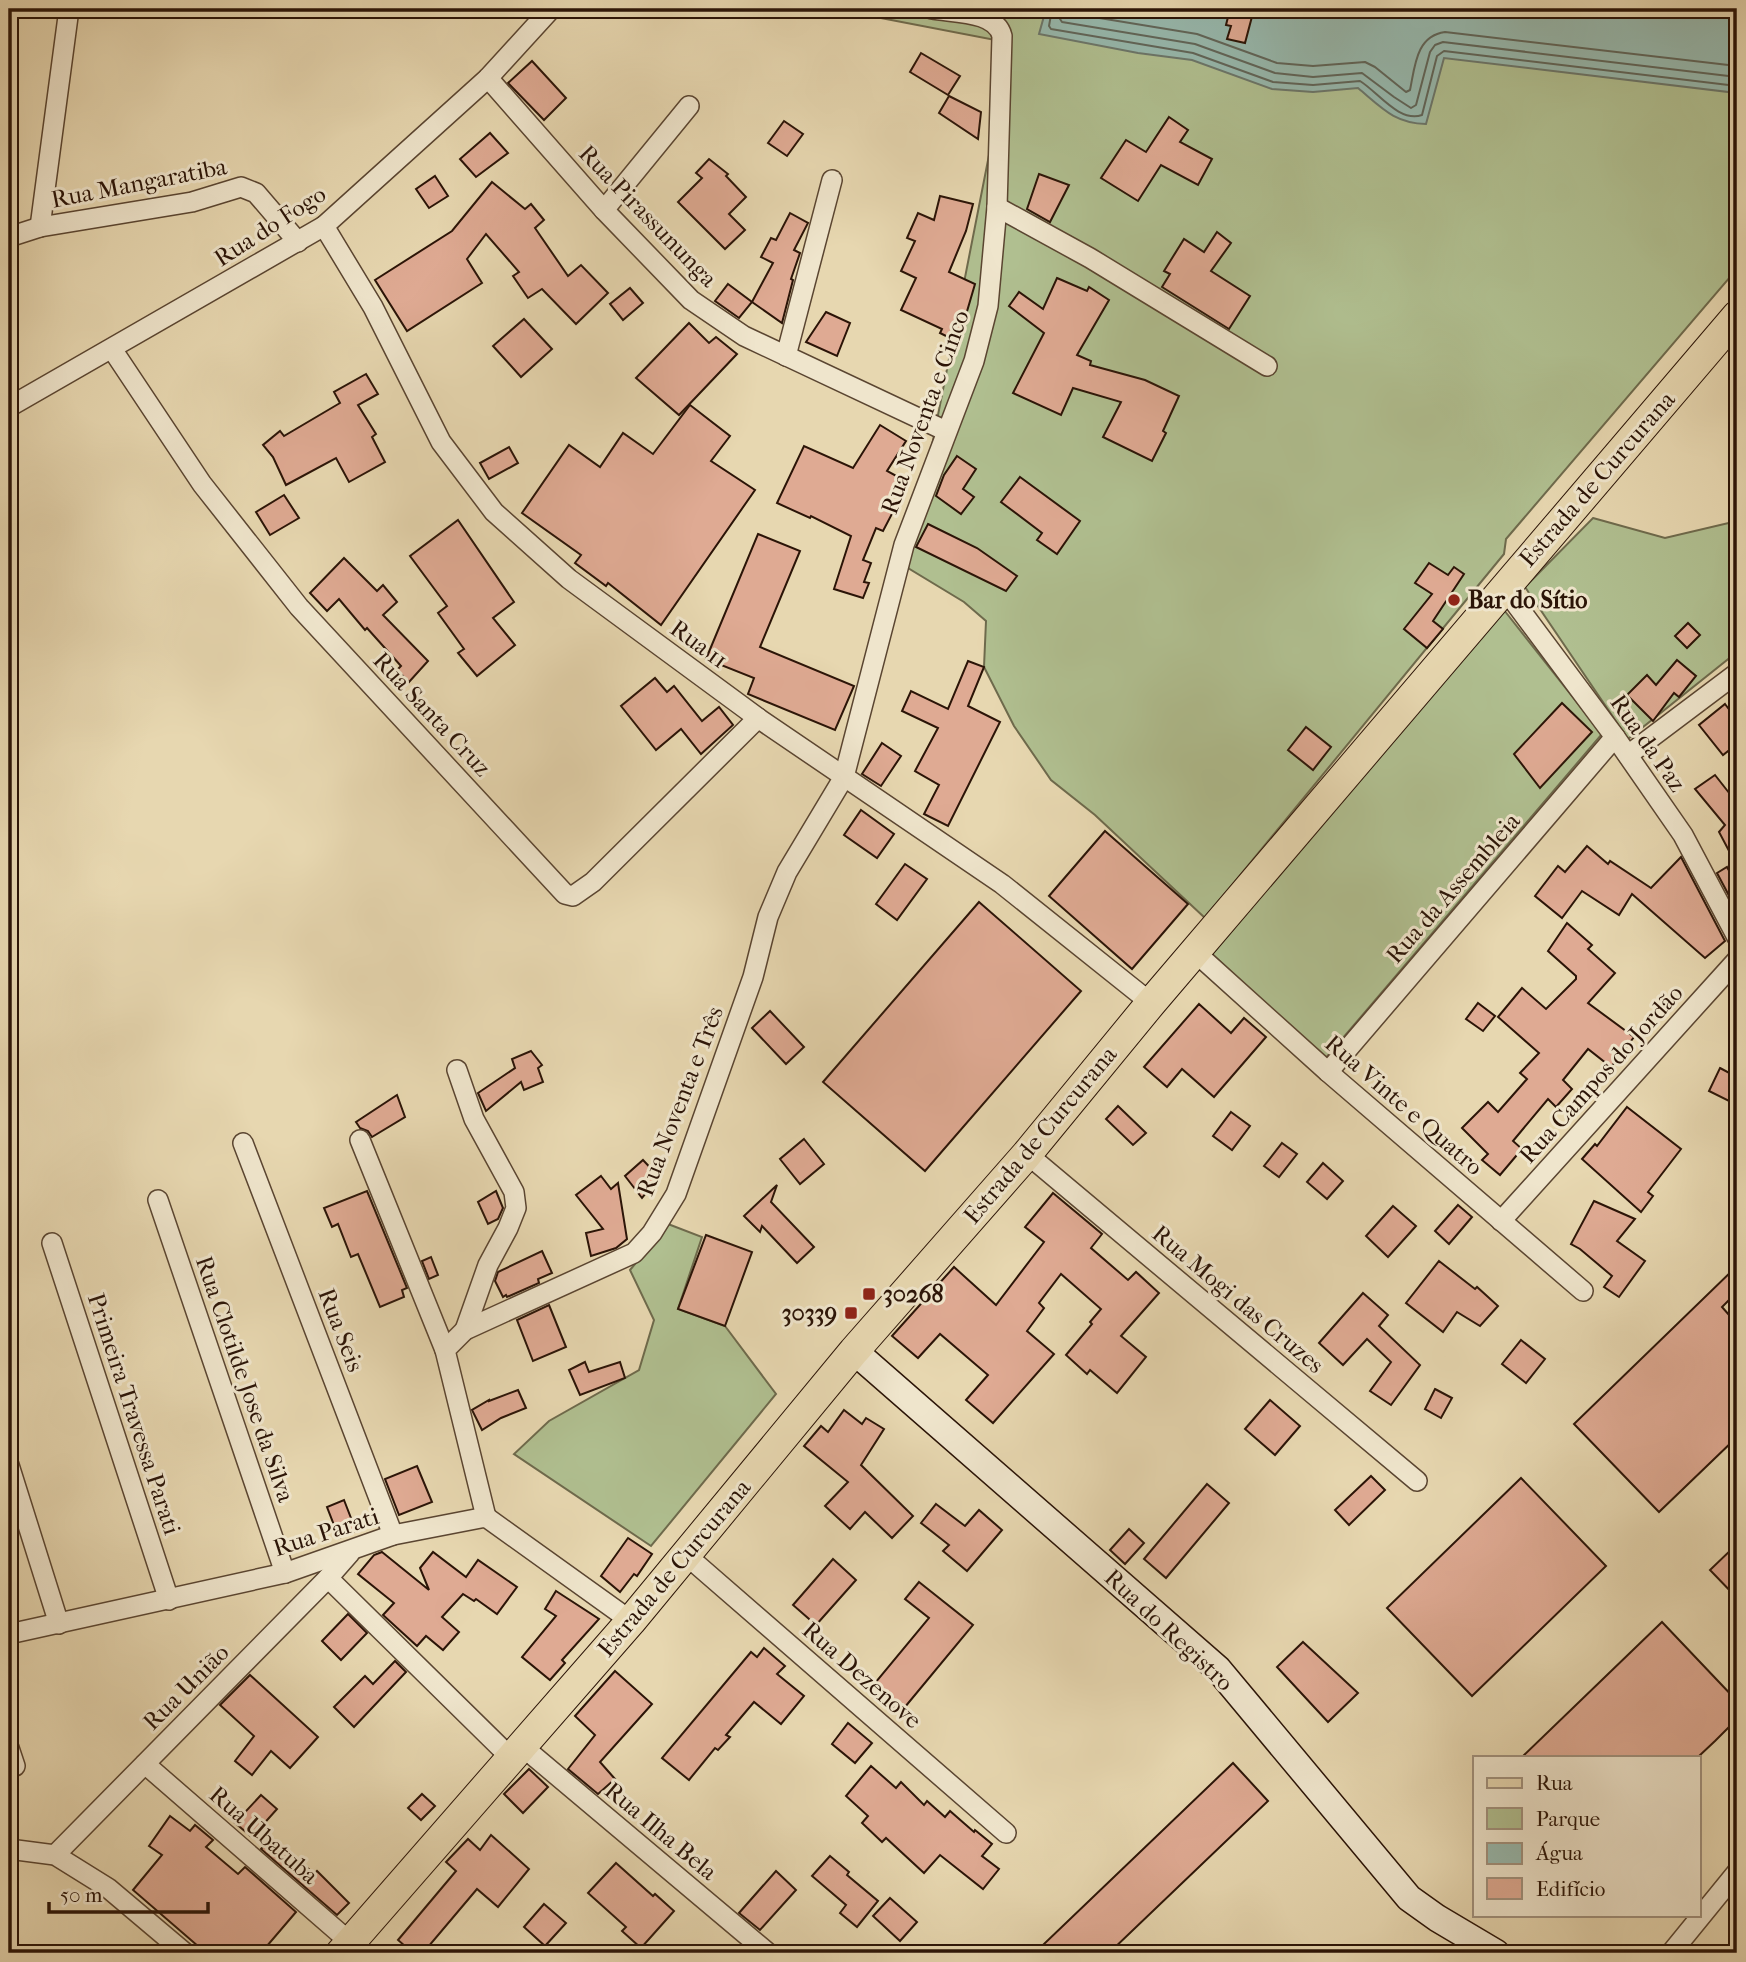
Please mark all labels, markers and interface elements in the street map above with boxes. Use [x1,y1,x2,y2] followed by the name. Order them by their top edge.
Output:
[573,139,723,293] street label: Rua Pirassununga
[49,152,230,214] street label: Rua Mangaratiba
[209,180,331,272] street label: Rua do Fogo
[875,306,975,518] street label: Rua Noventa e Cinco
[1513,385,1681,572] street label: Estrada de Curcurana
[1468,586,1587,614] place label: Bar do Sítio
[1446,592,1462,608] marker: Bar do Sítio
[665,614,733,674] street label: Rua 11
[367,646,497,782] street label: Rua Santa Cruz
[1604,689,1692,797] street label: Rua da Paz
[1380,806,1526,969] street label: Rua da Assembleia
[1513,979,1689,1169] street label: Rua Campos do Jordão
[631,1002,729,1200] street label: Rua Noventa e Três
[1319,1029,1489,1181] street label: Rua Vinte e Quatro
[958,1040,1123,1229] street label: Estrada de Curcurana
[1147,1219,1330,1379] street label: Rua Mogi das Cruzes
[190,1252,301,1506] street label: Rua Clotilde Jose da Silva
[883,1280,943,1308] place label: 30268
[312,1284,370,1376] street label: Rua Seis
[861,1286,877,1302] marker: 30268
[82,1290,186,1538] street label: Primeira Travessa Parati
[782,1299,837,1327] place label: 30339
[843,1305,859,1321] marker: 30339
[592,1473,757,1662] street label: Estrada de Curcurana
[270,1502,382,1562] street label: Rua Parati
[1099,1563,1239,1697] street label: Rua do Registro
[797,1616,927,1734] street label: Rua Dezenove
[137,1638,235,1736] street label: Rua União
[1473,1756,1700,1916] legend
[1536,1771,1573,1795] text: Rua
[599,1776,723,1887] street label: Rua Ilha Bela
[204,1780,325,1890] street label: Rua Ubatuba
[1536,1807,1600,1831] text: Parque
[1535,1841,1583,1865] text: Água
[49,1871,208,1915] scale bar
[1536,1877,1605,1901] text: Edifício
[60,1883,103,1907] text: 50 m

